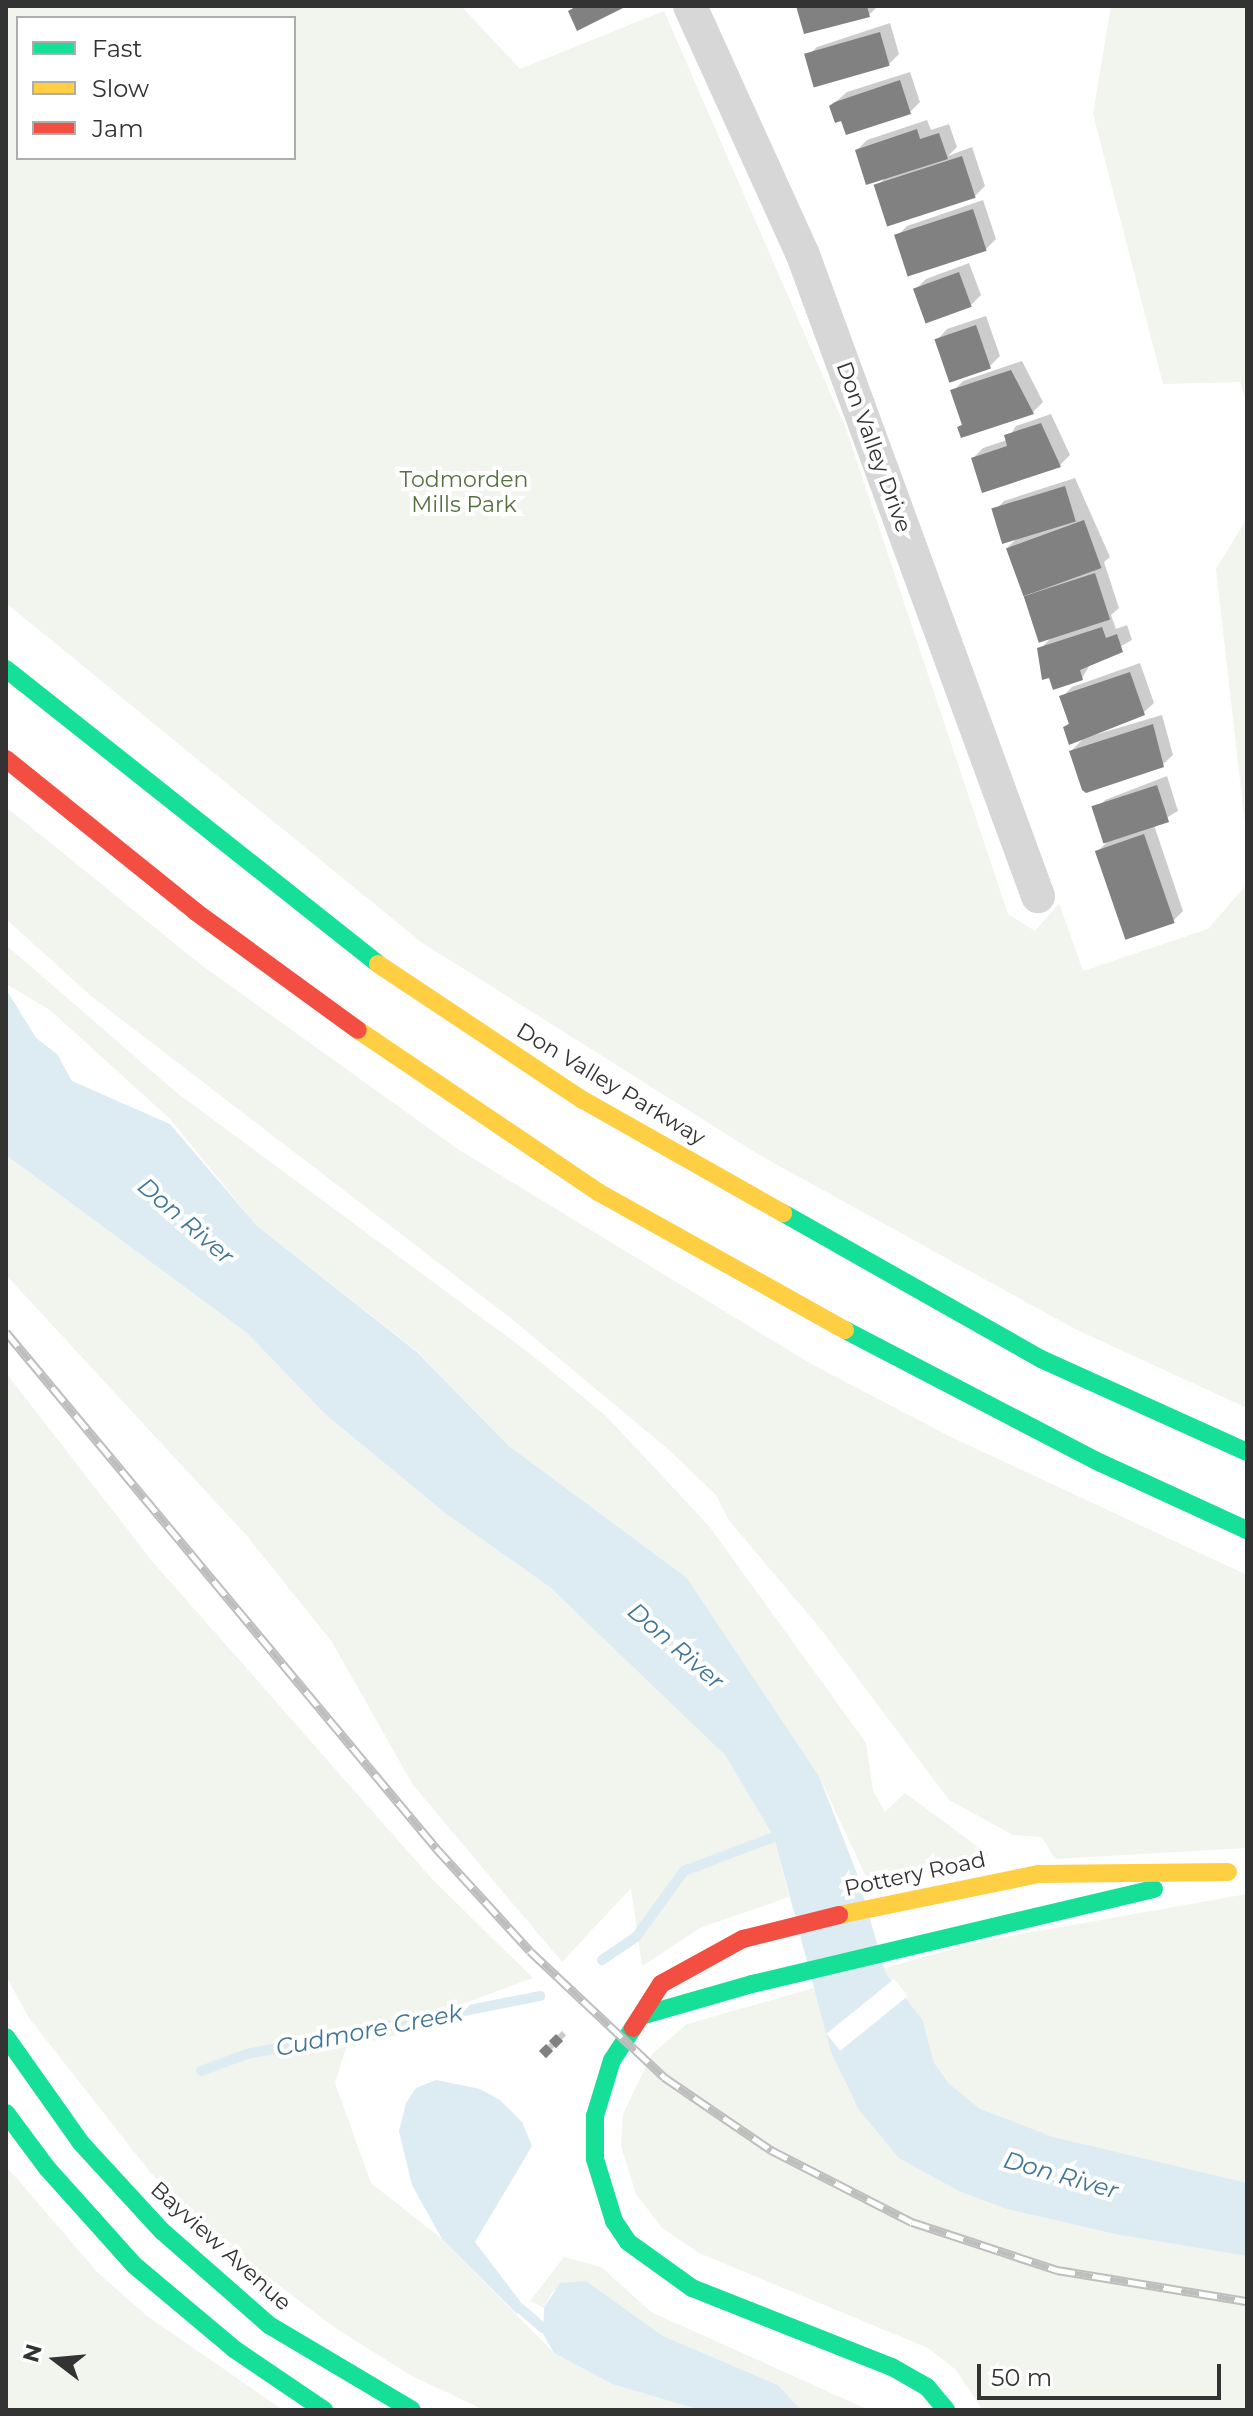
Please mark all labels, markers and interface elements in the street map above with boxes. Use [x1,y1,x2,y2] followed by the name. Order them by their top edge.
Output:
[16,16,296,160] legend
[92,34,142,63] text: Fast
[92,74,149,103] text: Slow
[92,114,144,143] text: Jam
[831,358,917,536] street label: Don Valley Drive
[400,466,528,518] park label: Todmorden Mills Park
[512,1017,710,1151] street label: Don Valley Parkway
[132,1171,240,1271] water label: Don River
[622,1596,730,1696] water label: Don River
[842,1846,988,1902] street label: Pottery Road
[273,1998,465,2062] water label: Cudmore Creek
[1000,2145,1122,2205] water label: Don River
[145,2176,297,2316] street label: Bayview Avenue
[16,2320,96,2400] north arrow
[17,2341,48,2366] text: N
[981,2348,1225,2398] scale bar
[991,2363,1052,2392] text: 50 m

